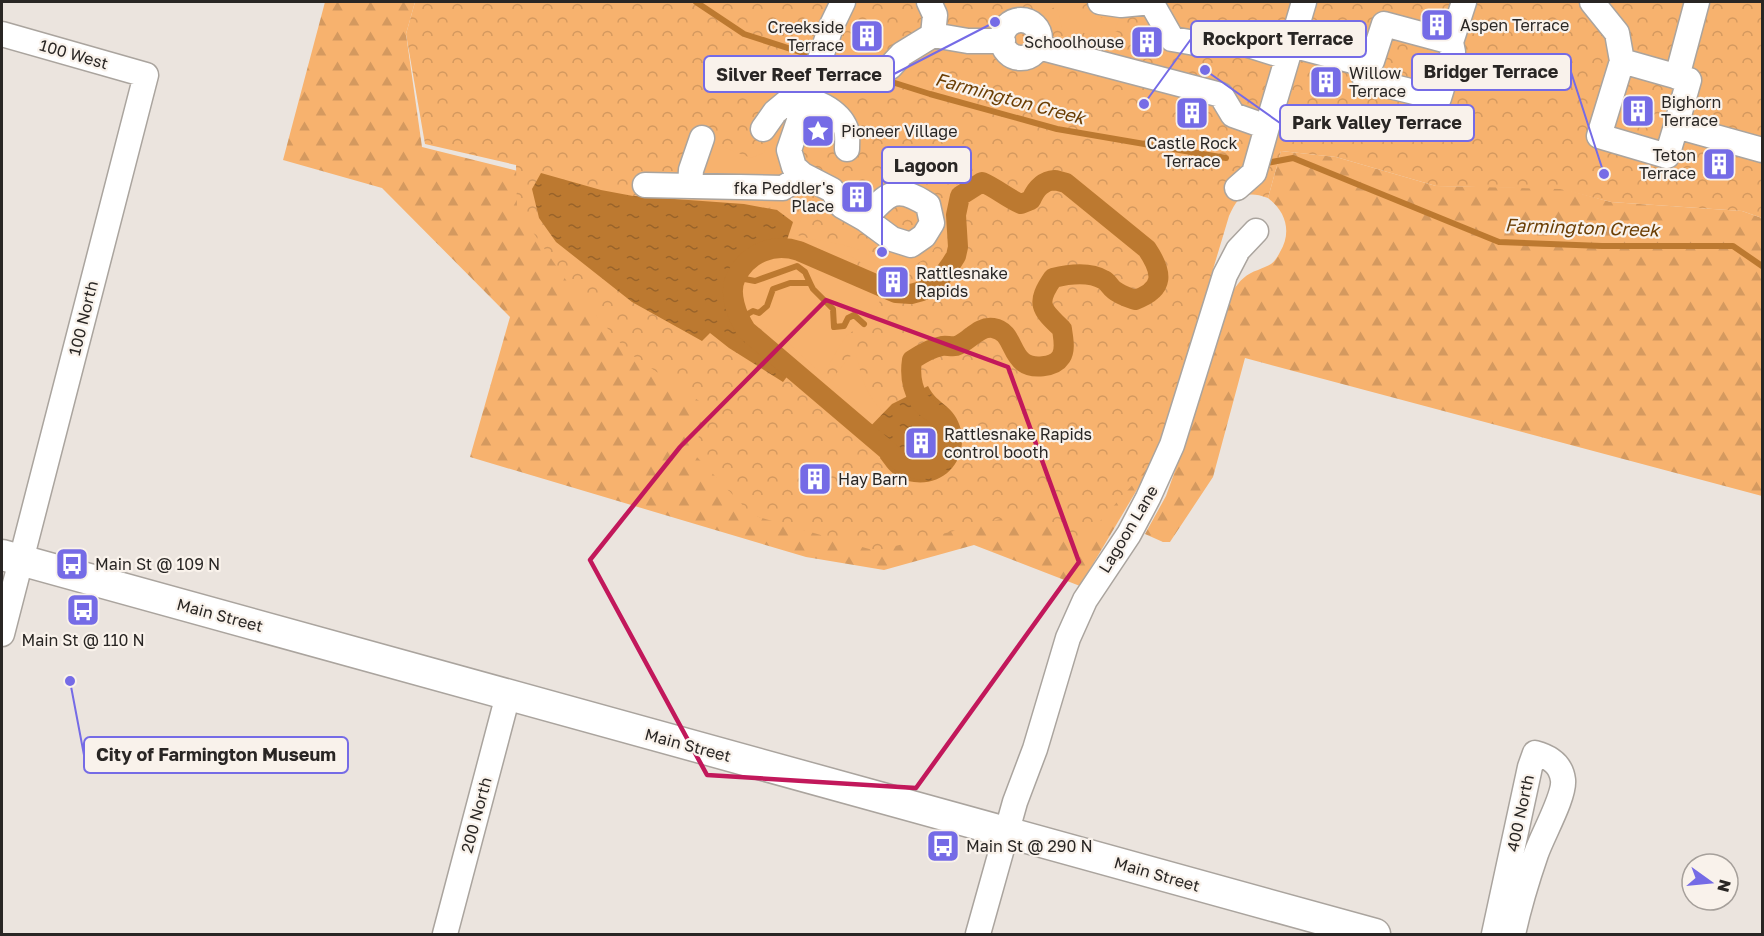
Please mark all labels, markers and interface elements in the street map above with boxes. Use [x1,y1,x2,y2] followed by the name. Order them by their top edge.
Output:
[1419,7,1455,43] building icon: Aspen Terrace
[1460,15,1569,35] place label: Aspen Terrace
[768,17,844,55] place label: Creekside Terrace
[849,18,885,54] building icon: Creekside Terrace
[1191,21,1366,57] callout: Rockport Terrace
[1129,24,1165,60] building icon: Schoolhouse
[1203,27,1354,49] text: Rockport Terrace
[1024,32,1124,52] place label: Schoolhouse
[37,35,111,73] street label: 100 West
[1412,54,1571,90] callout: Bridger Terrace
[704,56,894,92] callout: Silver Reef Terrace
[1424,60,1559,82] text: Bridger Terrace
[716,63,882,85] text: Silver Reef Terrace
[1349,63,1406,101] place label: Willow Terrace
[1308,64,1344,100] building icon: Willow Terrace
[933,67,1089,129] water label: Farmington Creek
[1661,92,1721,130] place label: Bighorn Terrace
[1620,93,1656,129] building icon: Bighorn Terrace
[1174,95,1210,131] building icon: Castle Rock Terrace
[1280,105,1474,141] callout: Park Valley Terrace
[1292,111,1462,133] text: Park Valley Terrace
[800,113,836,149] place icon: Pioneer Village
[841,121,957,141] place label: Pioneer Village
[1146,133,1238,171] place label: Castle Rock Terrace
[1639,145,1696,183] place label: Teton Terrace
[1701,146,1737,182] building icon: Teton Terrace
[882,147,971,183] callout: Lagoon
[894,154,958,176] text: Lagoon
[734,178,834,216] place label: fka Peddler's Place
[839,179,875,215] building icon: fka Peddler's Place
[1505,213,1661,241] water label: Farmington Creek
[916,263,1008,301] place label: Rattlesnake Rapids
[875,264,911,300] building icon: Rattlesnake Rapids
[64,279,102,357] street label: 100 North
[944,424,1092,462] place label: Rattlesnake Rapids control booth
[903,425,939,461] building icon: Rattlesnake Rapids control booth
[797,461,833,497] building icon: Hay Barn
[838,469,908,489] place label: Hay Barn
[1094,482,1162,576] street label: Lagoon Lane
[54,546,90,582] bus stop icon: Main St @ 109 N
[95,554,220,574] place label: Main St @ 109 N
[65,592,101,628] bus stop icon: Main St @ 110 N
[175,594,265,636] street label: Main Street
[21,630,145,650] place label: Main St @ 110 N
[643,724,733,766] street label: Main Street
[84,737,348,773] callout: City of Farmington Museum
[96,743,336,765] text: City of Farmington Museum
[1502,773,1538,853] street label: 400 North
[456,775,496,855] street label: 200 North
[925,828,961,864] bus stop icon: Main St @ 290 N
[966,836,1093,856] place label: Main St @ 290 N
[1112,852,1202,896] street label: Main Street
[1680,852,1740,912] north arrow
[1713,877,1736,894] text: N

